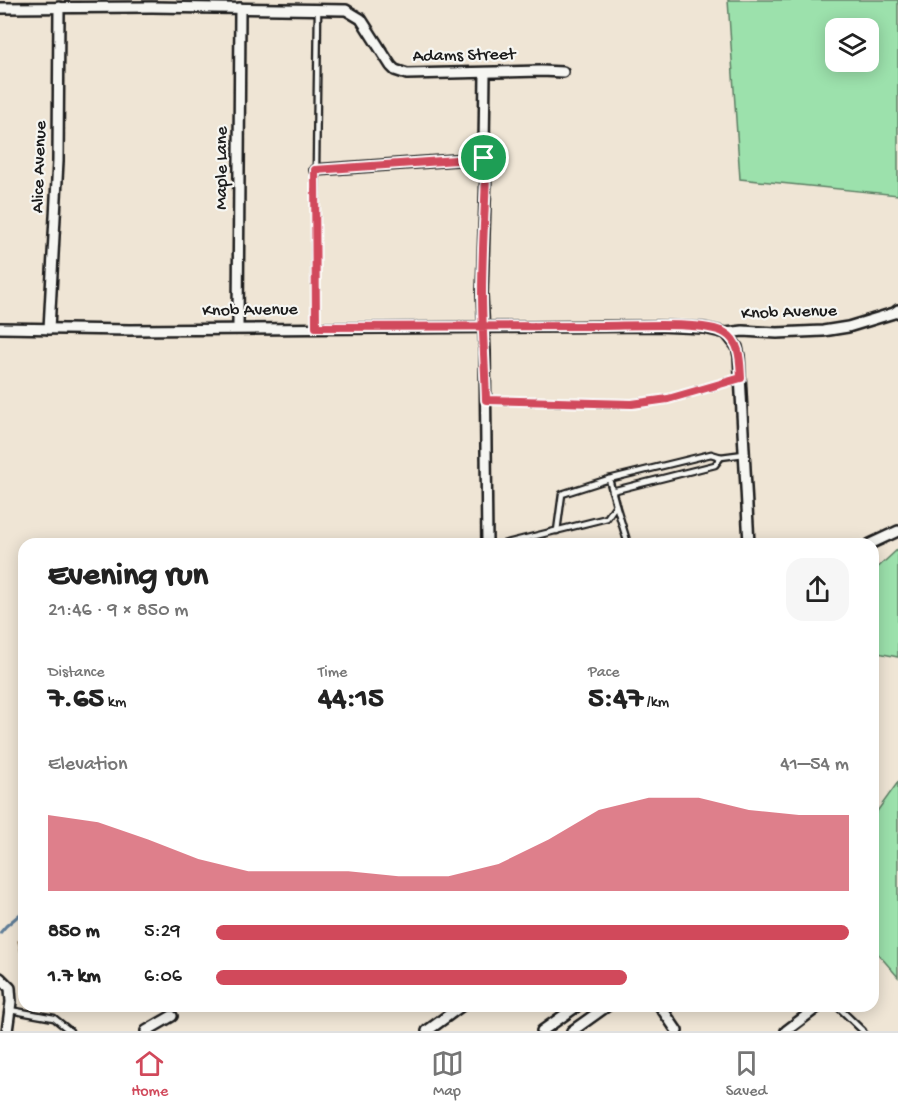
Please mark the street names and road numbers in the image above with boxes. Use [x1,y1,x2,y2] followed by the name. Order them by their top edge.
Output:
[412,45,517,67] street label: Adams Street
[28,120,52,213] street label: Alice Avenue
[212,126,233,210] street label: Maple Lane
[202,300,299,322] street label: Knob Avenue
[741,301,838,325] street label: Knob Avenue

